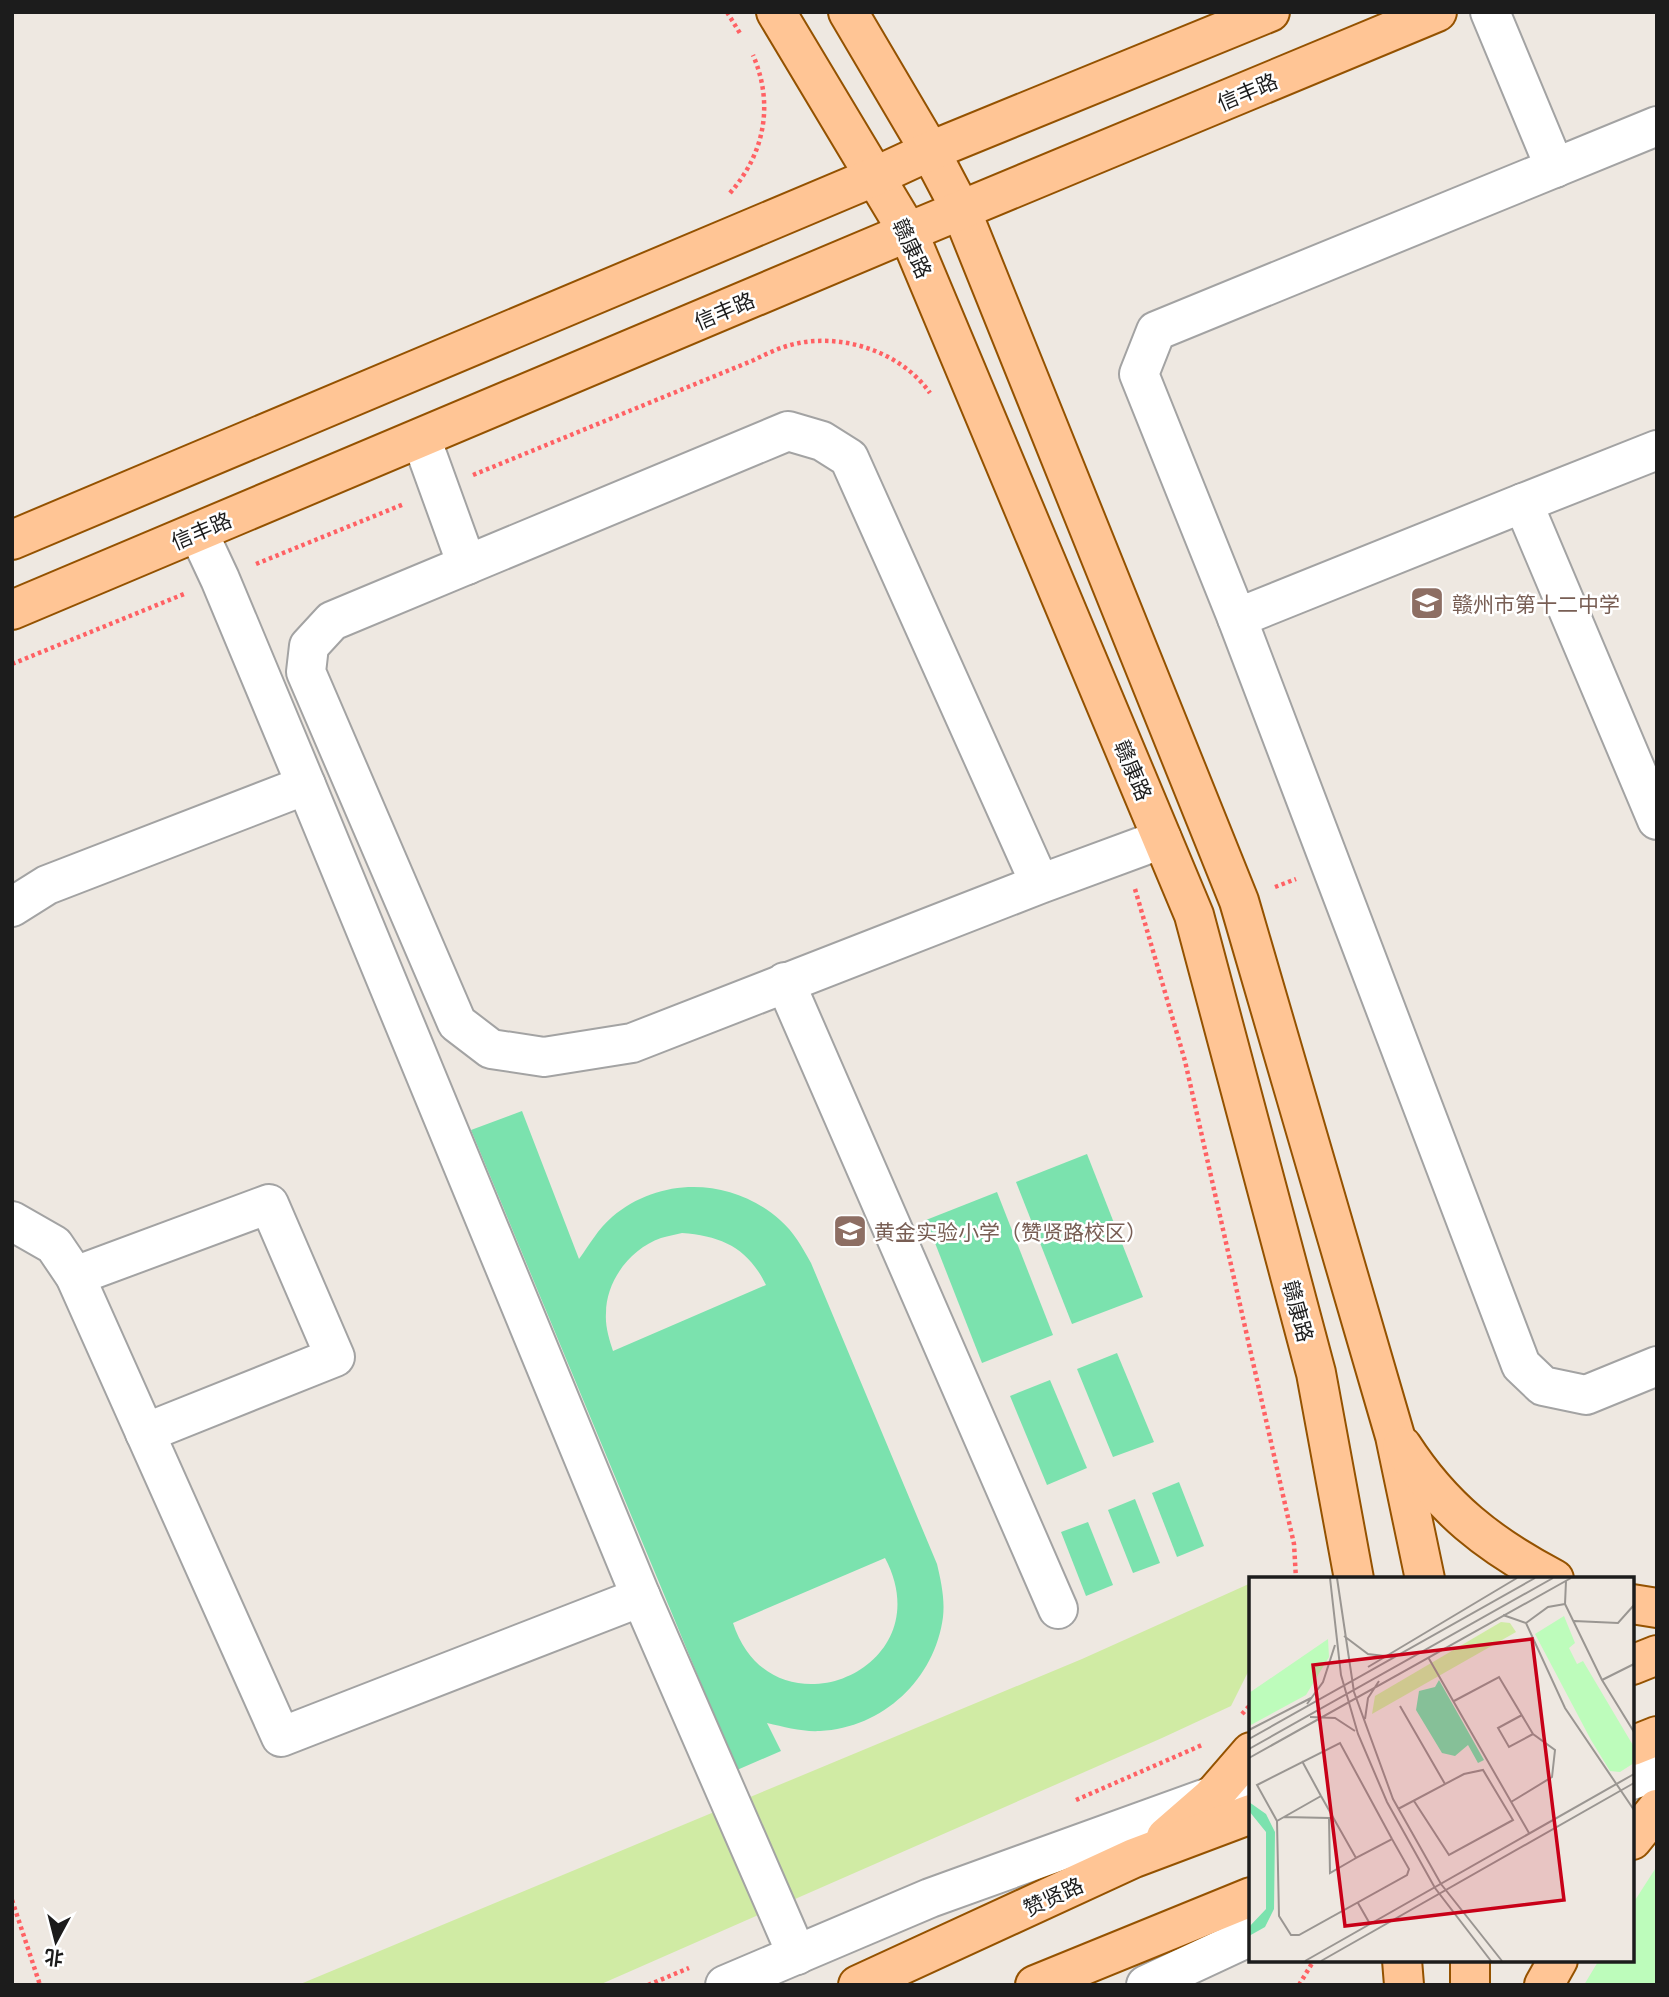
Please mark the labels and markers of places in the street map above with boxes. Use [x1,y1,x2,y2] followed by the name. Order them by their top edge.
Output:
[1408,584,1446,622] school or university icon: 赣州市第十二中学
[1452,591,1620,616] place label: 赣州市第十二中学
[831,1212,869,1250] school or university icon: 黄金实验小学（赞贤路校区）
[874,1219,1147,1244] place label: 黄金实验小学（赞贤路校区）

